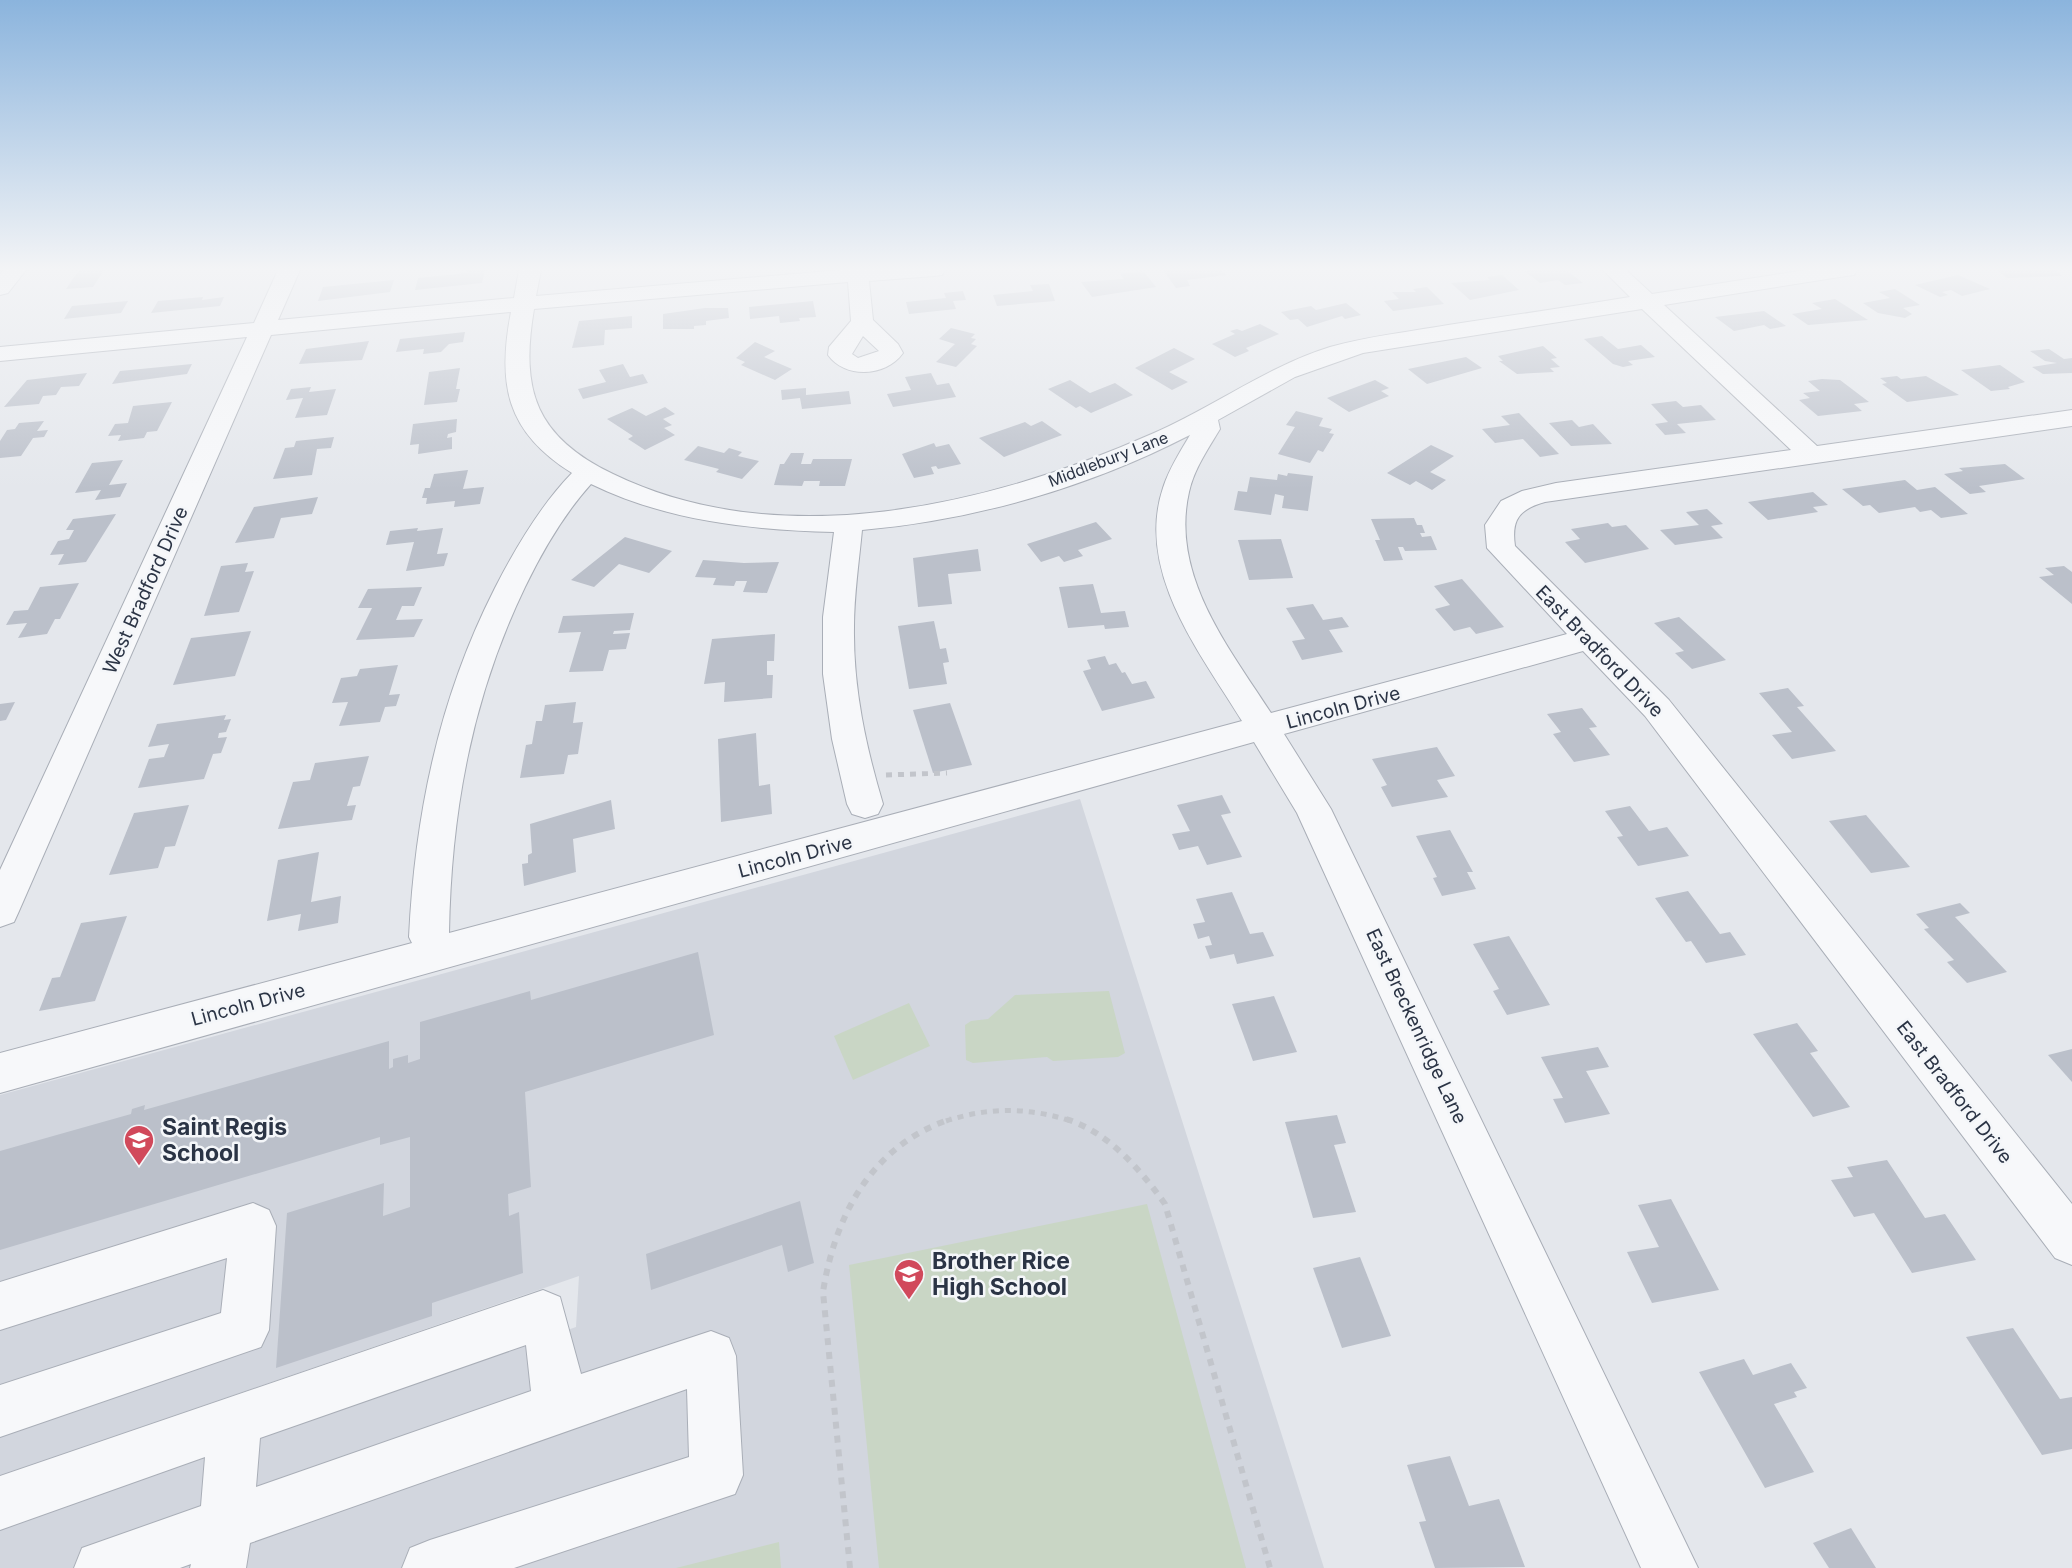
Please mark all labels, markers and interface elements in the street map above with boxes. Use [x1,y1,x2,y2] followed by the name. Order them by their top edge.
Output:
[1045,427,1171,491] street label: Middlebury Lane
[98,503,193,678] street label: West Bradford Drive
[1531,581,1668,722] street label: East Bradford Drive
[1284,681,1403,734] street label: Lincoln Drive
[736,830,855,883] street label: Lincoln Drive
[1361,925,1472,1127] street label: East Breckenridge Lane
[189,978,308,1031] street label: Lincoln Drive
[1892,1017,2017,1168] street label: East Bradford Drive
[162,1113,287,1167] place label: Saint Regis School
[122,1123,156,1167] school or university icon: Saint Regis School
[932,1247,1070,1301] place label: Brother Rice High School
[892,1257,926,1301] school or university icon: Brother Rice High School

